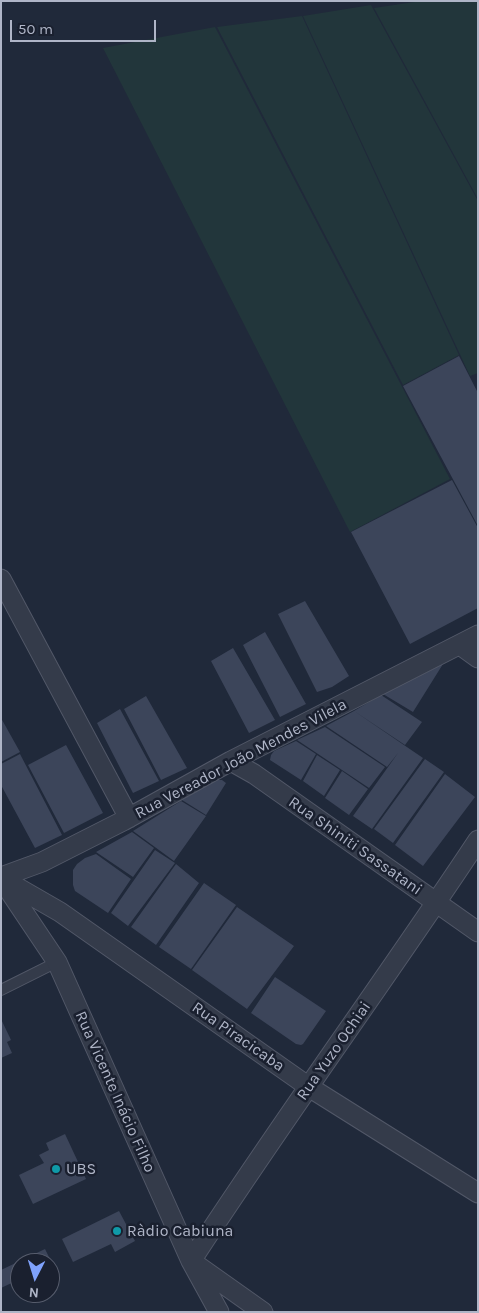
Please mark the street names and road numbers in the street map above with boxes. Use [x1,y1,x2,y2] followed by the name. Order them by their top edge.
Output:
[132,695,350,823] street label: Rua Vereador João Mendes Vilela
[285,793,425,899] street label: Rua Shiniti Sassatani
[188,998,288,1076] street label: Rua Piracicaba
[293,998,375,1104] street label: Rua Yuzo Ochiai
[71,1008,159,1176] street label: Rua Vicente Inácio Filho

